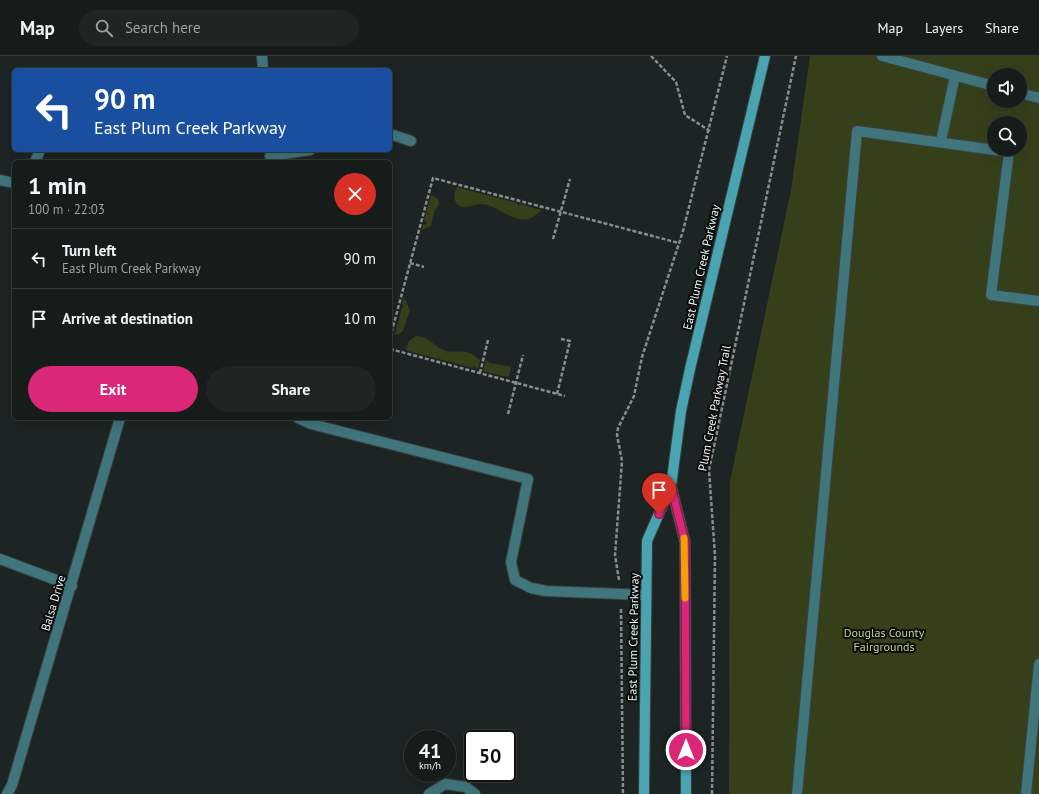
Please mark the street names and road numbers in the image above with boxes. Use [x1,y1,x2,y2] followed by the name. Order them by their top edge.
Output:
[679,202,723,331] street label: East Plum Creek Parkway
[694,343,734,472] street label: Plum Creek Parkway Trail
[624,572,642,701] street label: East Plum Creek Parkway
[37,573,69,633] street label: Balsa Drive

